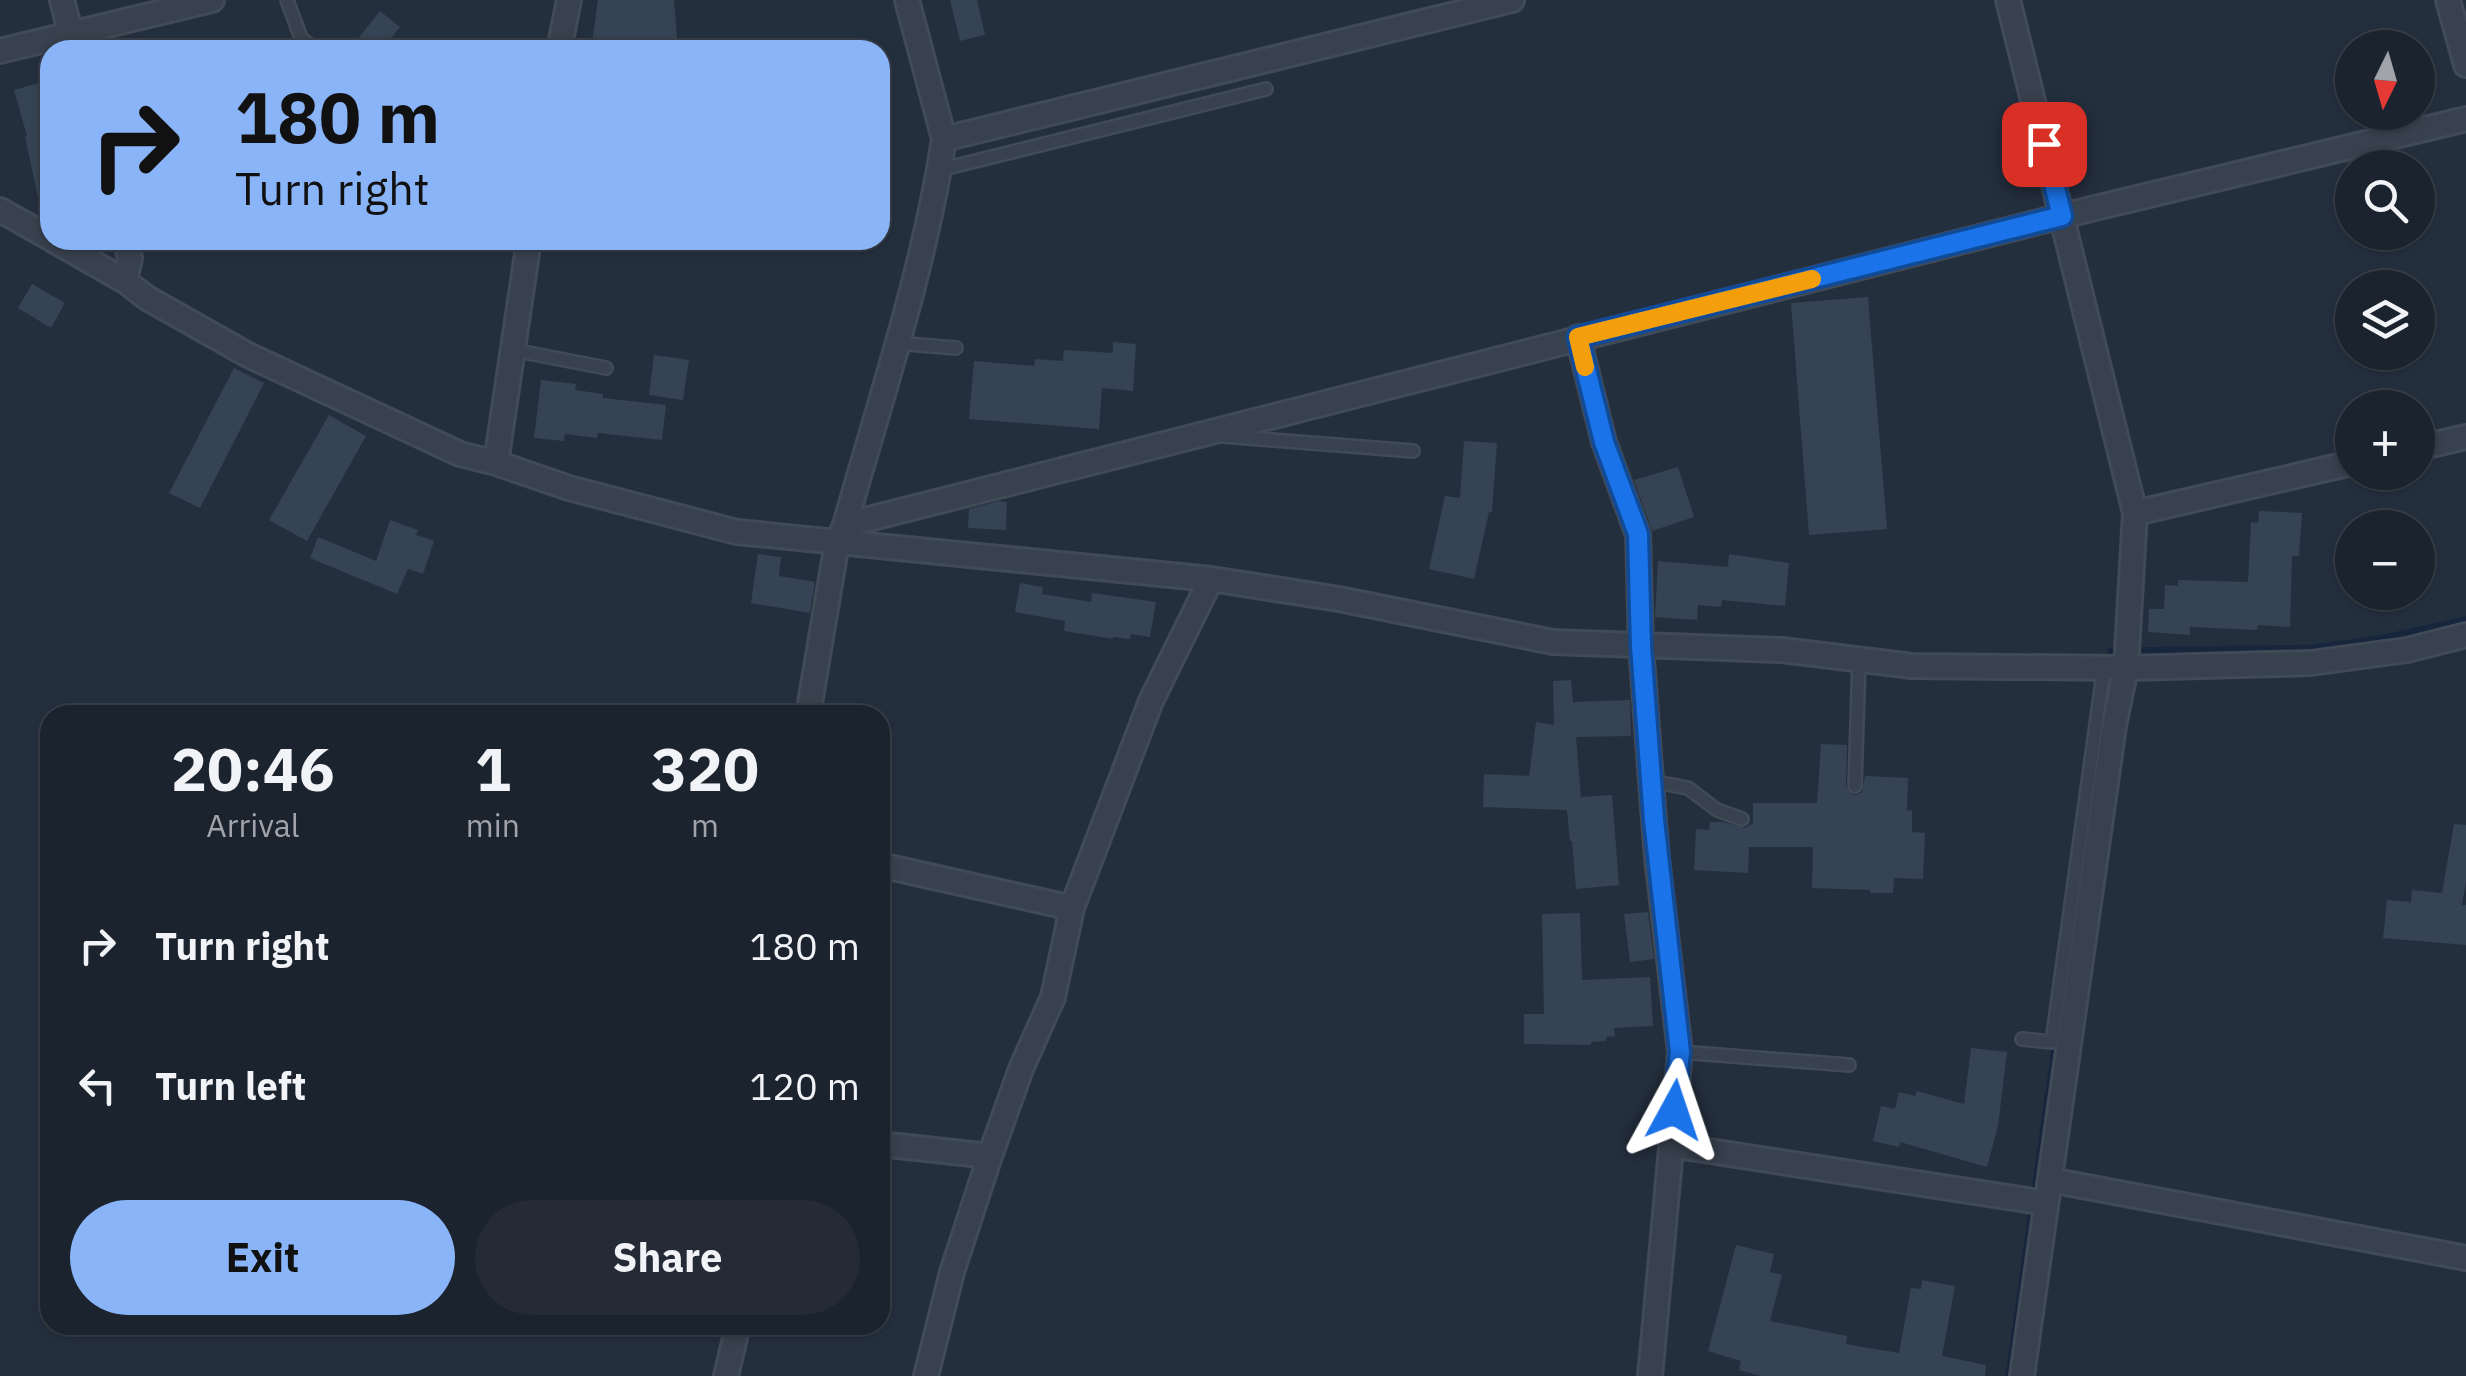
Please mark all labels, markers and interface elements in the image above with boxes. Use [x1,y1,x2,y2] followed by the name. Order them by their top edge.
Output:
[2335,30,2435,130] north arrow
[2335,30,2435,610] map controls
[235,71,440,162] text: 180 m
[70,80,200,210] icon: right
[2002,102,2087,187] pin
[2017,117,2072,172] icon: arrive
[2335,150,2435,250] button: search
[235,159,430,217] text: Turn right
[2335,270,2435,370] button: layers
[2335,390,2435,490] button: +
[2335,510,2435,610] button: −
[171,729,335,808] text: 20:46
[475,729,511,808] text: 1
[651,729,759,808] text: 320
[206,804,300,846] text: Arrival
[466,804,520,846] text: min
[691,804,719,846] text: m
[70,918,125,973] icon: right
[155,921,330,970] text: Turn right
[749,921,860,970] text: 180 m
[70,1058,125,1113] icon: left
[1622,1058,1726,1162] position arrow
[155,1061,306,1110] text: Turn left
[749,1061,860,1110] text: 120 m
[70,1200,455,1315] button: Exit
[475,1200,860,1315] button: Share

